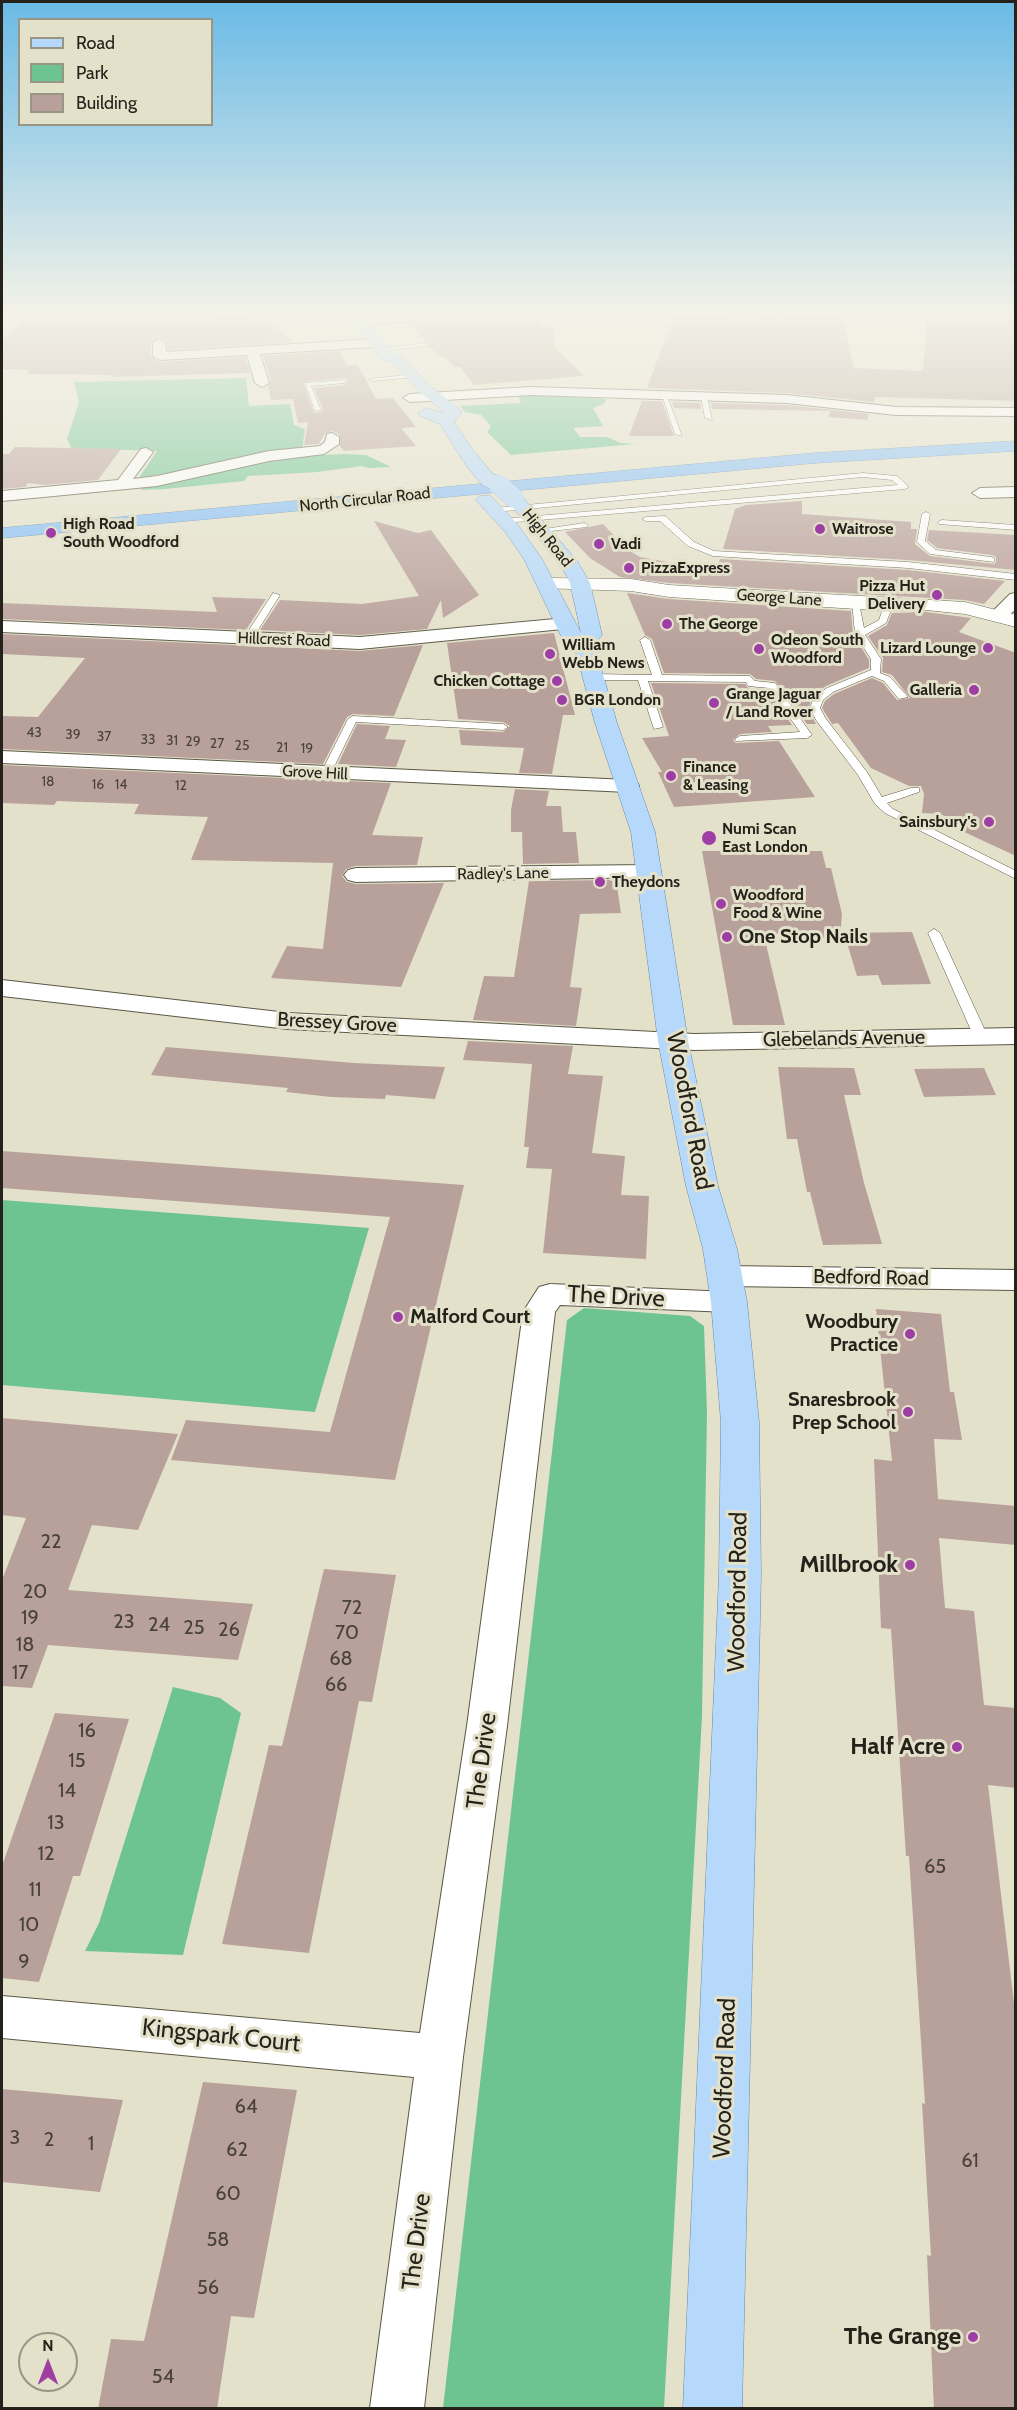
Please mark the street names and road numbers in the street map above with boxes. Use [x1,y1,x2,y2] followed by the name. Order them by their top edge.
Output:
[299,484,431,516] street label: North Circular Road
[518,505,576,571] street label: High Road
[736,585,822,611] street label: George Lane
[237,629,331,651] street label: Hillcrest Road
[282,762,348,784] street label: Grove Hill
[457,864,549,884] street label: Radley's Lane
[277,1008,397,1038] street label: Bressey Grove
[763,1026,925,1052] street label: Glebelands Avenue
[660,1030,718,1192] street label: Woodford Road
[813,1265,929,1291] street label: Bedford Road
[567,1280,665,1314] street label: The Drive
[722,1512,754,1672] street label: Woodford Road
[461,1711,503,1811] street label: The Drive
[708,1997,742,2159] street label: Woodford Road
[140,2013,302,2059] street label: Kingspark Court
[397,2192,437,2292] street label: The Drive

